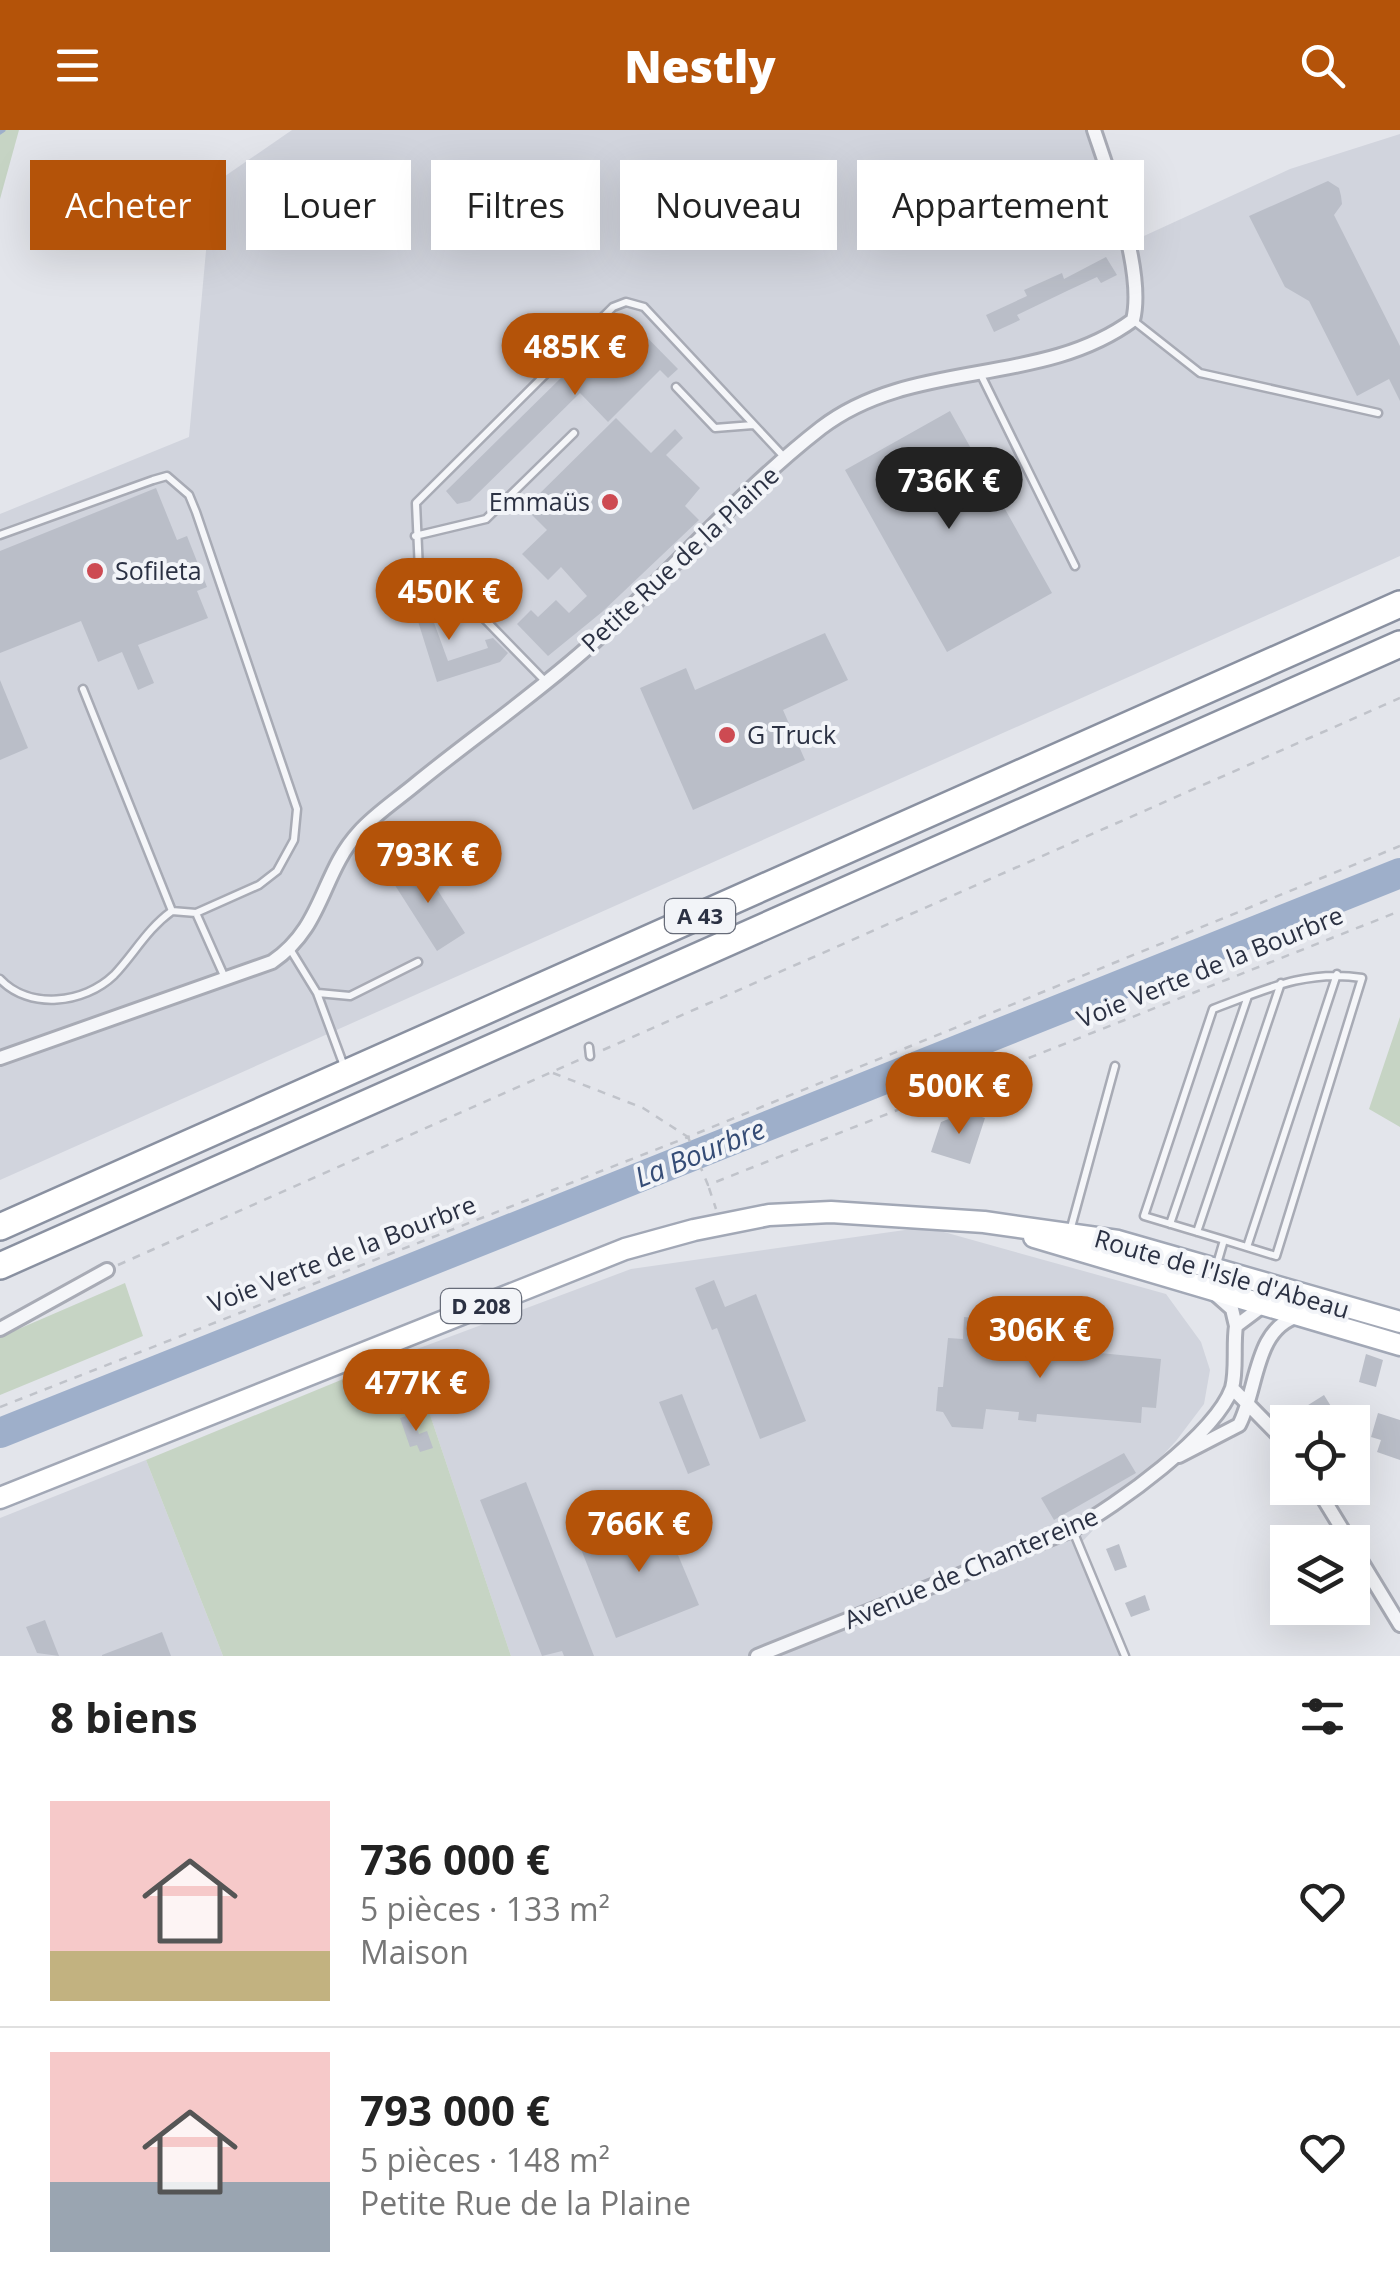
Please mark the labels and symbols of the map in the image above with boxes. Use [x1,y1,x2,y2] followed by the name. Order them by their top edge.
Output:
[494,313,656,398] pin: 485K €
[868,447,1030,532] pin: 736K €
[573,458,785,659] street label: Petite Rue de la Plaine
[489,484,590,518] place label: Emmaüs
[599,491,621,513] marker: Emmaüs
[115,553,202,587] place label: Sofileta
[368,558,530,643] pin: 450K €
[84,560,106,582] marker: Sofileta
[747,717,836,751] place label: G Truck
[716,724,738,746] marker: G Truck
[347,821,509,906] pin: 793K €
[1071,897,1348,1035] street label: Voie Verte de la Bourbre
[665,899,735,933] road number: A 43
[878,1052,1040,1137] pin: 500K €
[629,1109,771,1195] water label: La Bourbre
[203,1186,480,1320] street label: Voie Verte de la Bourbre
[1091,1220,1354,1326] street label: Route de l'Isle d'Abeau
[441,1289,521,1323] road number: D 208
[959,1296,1121,1381] pin: 306K €
[335,1349,497,1434] pin: 477K €
[558,1490,720,1575] pin: 766K €
[839,1498,1103,1636] street label: Avenue de Chantereine

